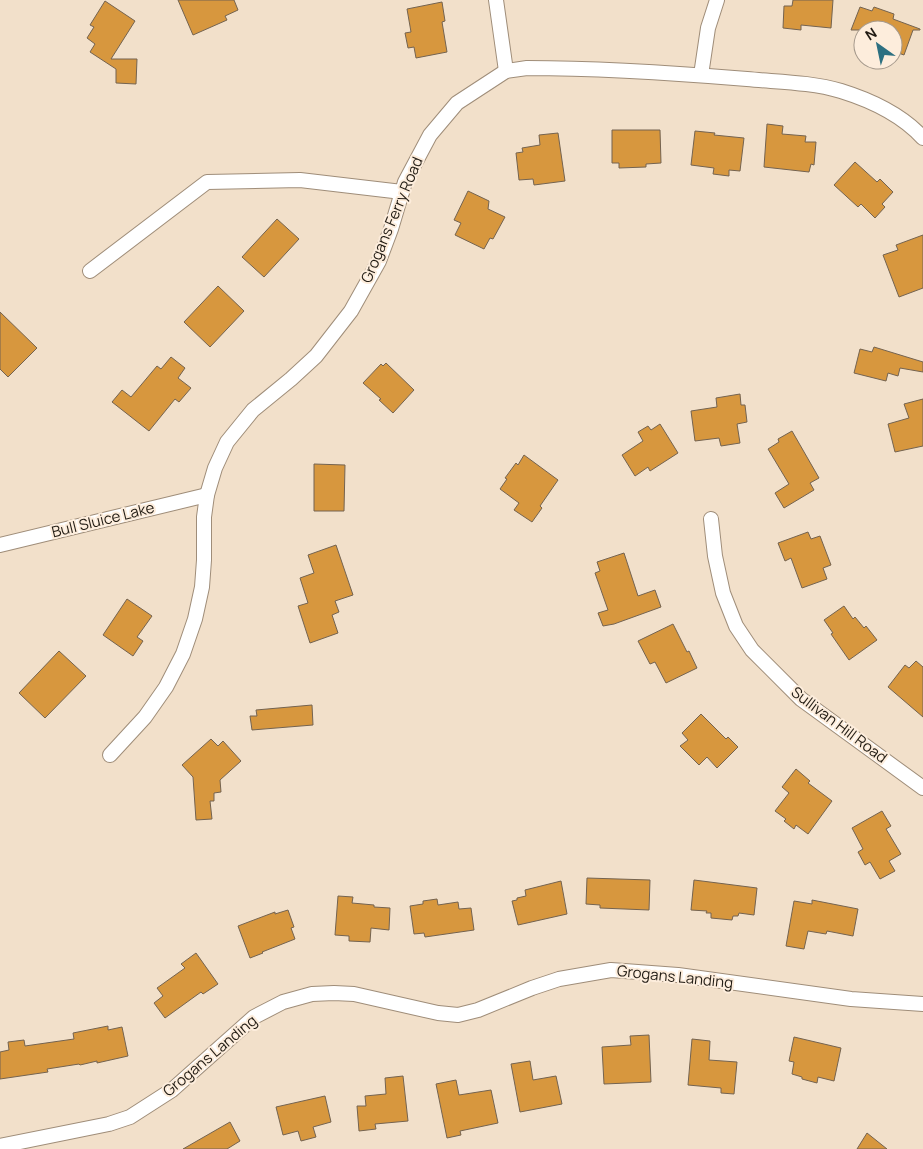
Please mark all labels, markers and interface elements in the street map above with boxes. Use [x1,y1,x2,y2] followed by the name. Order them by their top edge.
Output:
[853,20,903,70] north arrow
[861,23,880,44] text: N
[356,154,428,286] street label: Grogans Ferry Road
[49,497,157,542] street label: Bull Sluice Lake
[787,681,892,768] street label: Sullivan Hill Road
[616,960,734,993] street label: Grogans Landing
[158,1010,261,1101] street label: Grogans Landing

